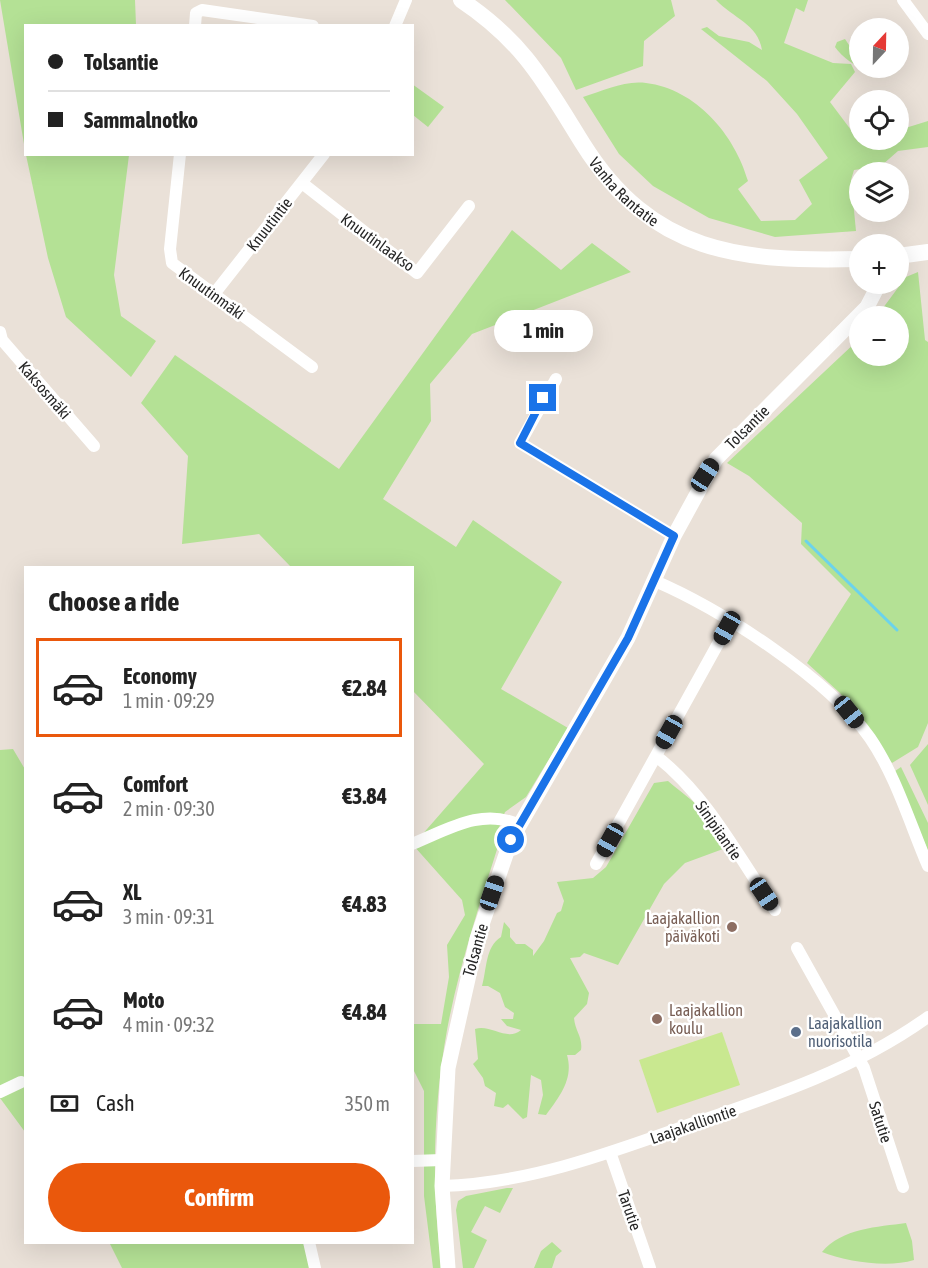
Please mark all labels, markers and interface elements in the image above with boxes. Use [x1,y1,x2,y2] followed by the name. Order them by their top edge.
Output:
[849,18,909,78] north arrow
[849,18,909,366] map controls
[84,49,159,75] text: Tolsantie
[849,90,909,150] button: locate
[84,107,198,133] text: Sammalnotko
[586,154,662,230] street label: Vanha Rantatie
[849,162,909,222] button: layers
[243,194,295,254] street label: Knuutintie
[338,209,418,275] street label: Knuutinlaakso
[849,234,909,294] button: +
[176,263,248,323] street label: Knuutinmäki
[849,306,909,366] button: −
[494,311,592,353] callout: 1 min
[523,319,564,342] text: 1 min
[15,358,75,422] street label: Kaksosmäki
[529,384,556,411] route end
[721,401,773,453] street label: Tolsantie
[688,455,722,495] car
[48,586,180,617] text: Choose a ride
[710,608,744,648] car
[51,661,105,715] icon: car
[123,663,197,689] text: Economy
[342,675,387,701] text: €2.84
[123,689,215,712] text: 1 min · 09:29
[831,692,867,732] car
[652,712,686,752] car
[51,769,105,823] icon: car
[123,771,188,797] text: Comfort
[342,783,387,809] text: €3.84
[123,797,215,820] text: 2 min · 09:30
[691,797,746,863] street label: Sinipiiantie
[593,820,627,860] car
[497,826,524,853] route start
[478,873,506,913] car
[746,874,782,914] car
[51,877,105,931] icon: car
[123,879,141,905] text: XL
[342,891,387,917] text: €4.83
[123,905,215,928] text: 3 min · 09:31
[646,909,720,946] place label: Laajakallion päiväkoti
[725,920,739,934] marker: Laajakallion päiväkoti
[459,921,491,979] street label: Tolsantie
[51,985,105,1039] icon: car
[123,987,165,1013] text: Moto
[342,999,387,1025] text: €4.84
[669,1001,743,1037] place label: Laajakallion koulu
[650,1012,664,1026] marker: Laajakallion koulu
[123,1013,215,1036] text: 4 min · 09:32
[808,1014,882,1050] place label: Laajakallion nuorisotila
[789,1025,803,1039] marker: Laajakallion nuorisotila
[48,1087,81,1120] icon: cash
[96,1090,135,1116] text: Cash
[345,1092,390,1115] text: 350 m
[866,1099,896,1145] street label: Satutie
[648,1101,739,1148] street label: Laajakalliontie
[48,1163,390,1232] button: Confirm
[615,1188,645,1232] street label: Tarutie

